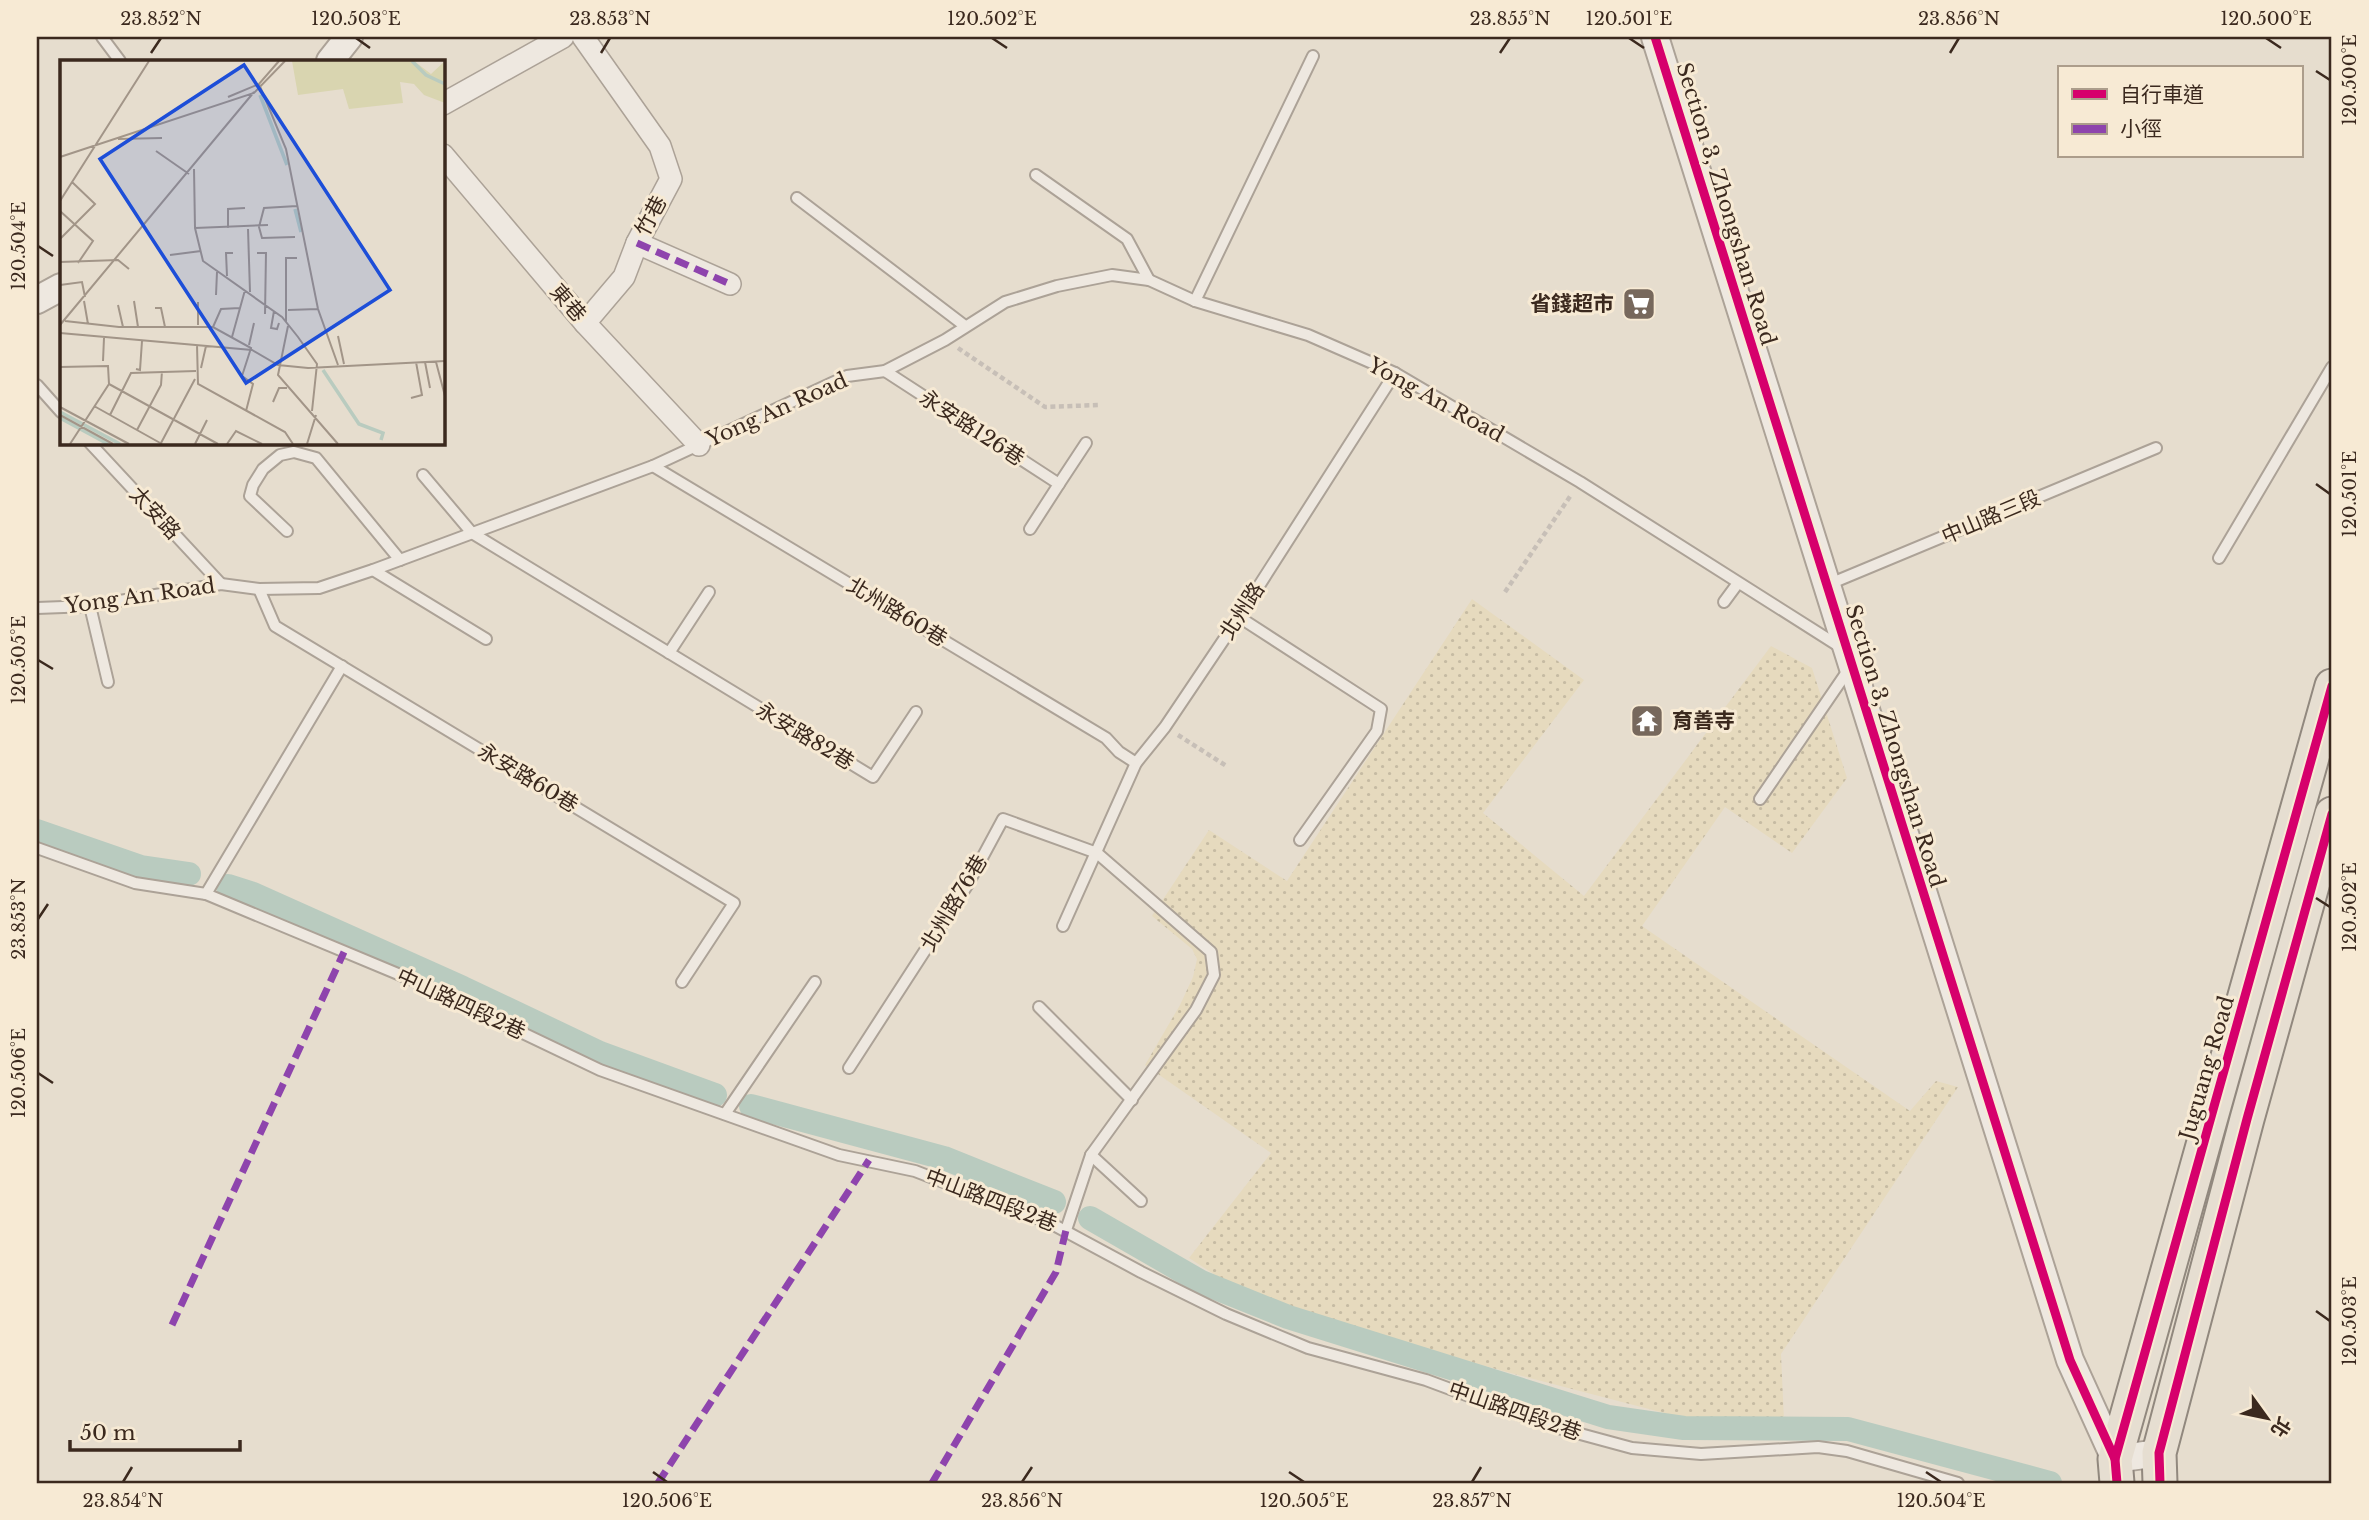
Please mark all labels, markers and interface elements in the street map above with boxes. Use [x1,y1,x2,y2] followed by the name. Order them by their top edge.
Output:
[120,8,202,30] text: 23.852°N
[311,8,401,30] text: 120.503°E
[569,8,651,30] text: 23.853°N
[947,8,1037,30] text: 120.502°E
[1470,8,1550,30] text: 23.855°N
[1586,8,1672,30] text: 120.501°E
[1918,8,2000,30] text: 23.856°N
[2220,8,2312,30] text: 120.500°E
[2339,34,2361,126] text: 120.500°E
[1671,59,1781,349] street label: Section 3, Zhongshan Road
[60,60,444,444] inset map
[2058,66,2302,158] legend
[2120,82,2204,108] text: 自行車道
[2120,116,2162,142] text: 小徑
[630,191,672,241] street label: 竹巷
[8,202,30,290] text: 120.504°E
[544,279,592,327] street label: 東巷
[1620,285,1658,323] supermarket icon: 省錢超市
[1530,291,1614,317] place label: 省錢超市
[1363,351,1509,448] street label: Yong An Road
[702,367,852,453] street label: Yong An Road
[915,384,1029,472] street label: 永安路126巷
[2339,451,2361,537] text: 120.501°E
[124,481,186,545] street label: 太安路
[1938,485,2044,549] street label: 中山路三段
[842,572,952,652] street label: 北州路60巷
[62,573,217,620] street label: Yong An Road
[1214,578,1270,644] street label: 北州路
[1840,601,1950,891] street label: Section 3, Zhongshan Road
[8,616,30,704] text: 120.505°E
[751,697,859,775] street label: 永安路82巷
[1628,702,1666,740] temple icon: 育善寺
[1672,708,1735,734] place label: 育善寺
[473,738,583,818] street label: 永安路60巷
[915,850,993,956] street label: 北州路76巷
[2339,862,2361,952] text: 120.502°E
[8,878,30,960] text: 23.853°N
[393,963,529,1045] street label: 中山路四段2巷
[2173,993,2240,1146] street label: Juguang Road
[8,1028,30,1118] text: 120.506°E
[921,1163,1061,1237] street label: 中山路四段2巷
[2339,1276,2361,1366] text: 120.503°E
[1445,1376,1585,1446] street label: 中山路四段2巷
[2232,1384,2302,1454] north arrow
[70,1408,240,1452] scale bar
[2266,1413,2296,1441] text: 北
[80,1420,136,1446] text: 50 m
[83,1490,163,1512] text: 23.854°N
[622,1490,712,1512] text: 120.506°E
[981,1490,1063,1512] text: 23.856°N
[1260,1490,1348,1512] text: 120.505°E
[1432,1490,1512,1512] text: 23.857°N
[1897,1490,1985,1512] text: 120.504°E

